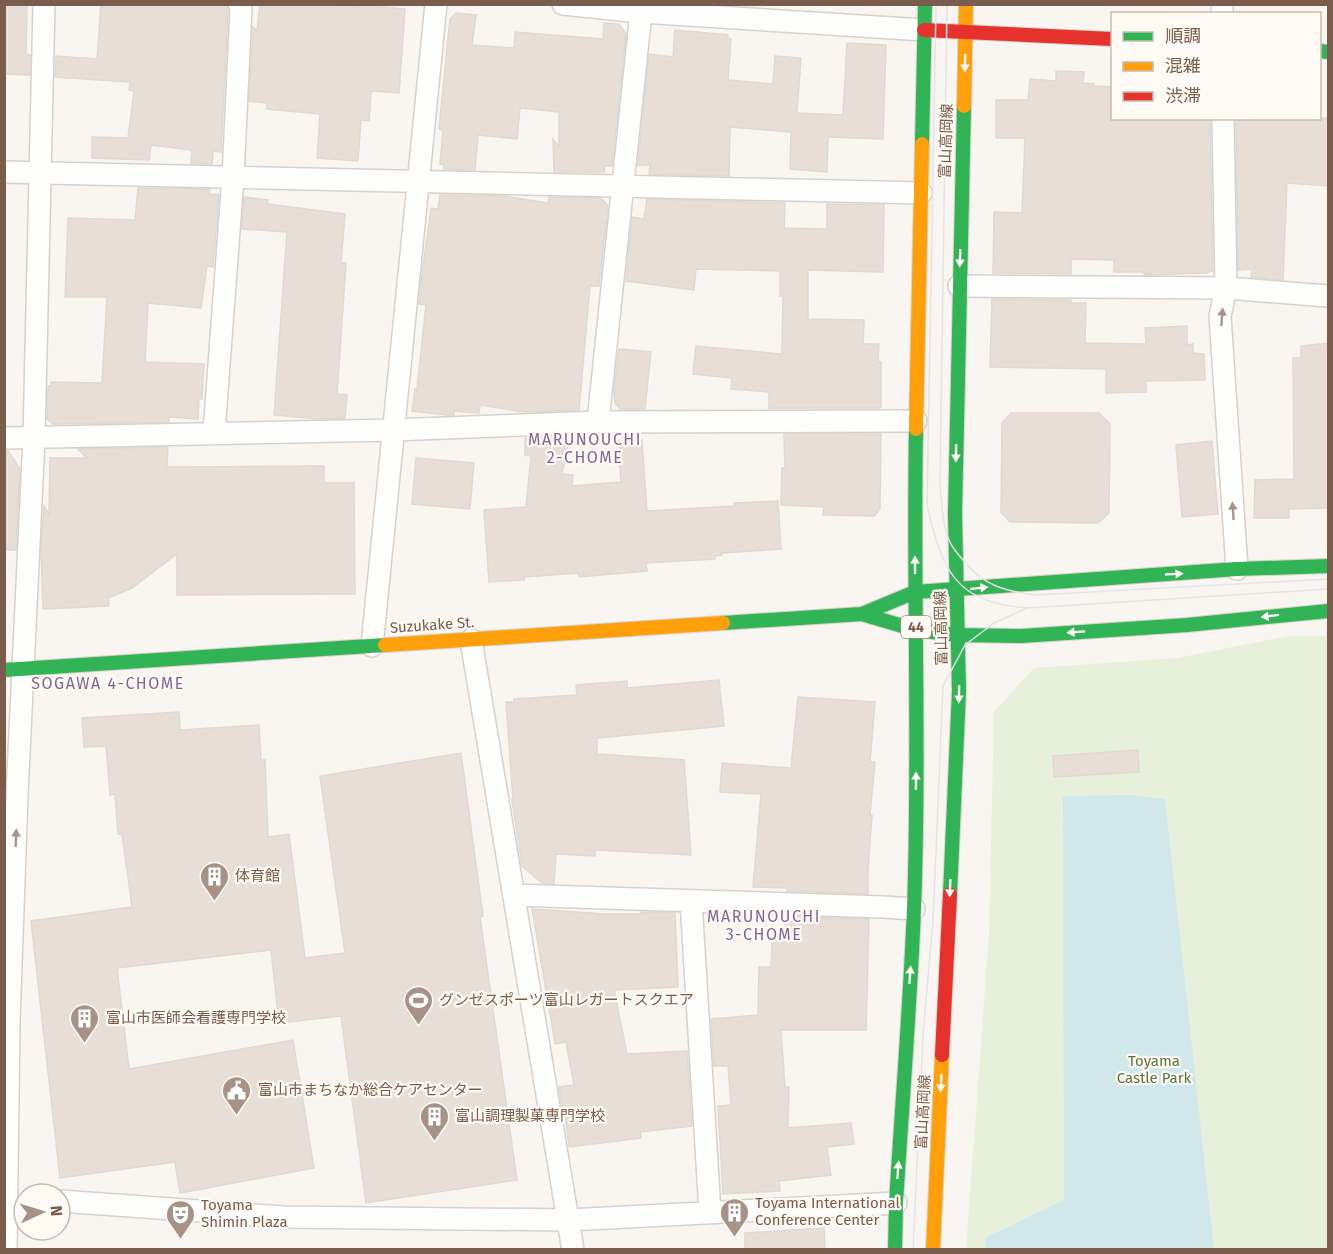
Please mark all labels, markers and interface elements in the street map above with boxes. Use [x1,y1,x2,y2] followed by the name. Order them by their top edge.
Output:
[1111,12,1321,120] legend
[1165,25,1201,47] text: 順調
[960,53,970,72] one-way arrow
[1165,55,1201,77] text: 混雑
[1165,85,1201,107] text: 渋滞
[936,103,956,179] street label: 富山高岡線
[955,248,965,267] one-way arrow
[1217,307,1226,326] one-way arrow
[528,430,642,467] district label: MARUNOUCHI 2-CHOME
[952,443,961,462] one-way arrow
[1228,502,1238,521] one-way arrow
[910,555,919,574] one-way arrow
[1164,570,1183,579] one-way arrow
[970,583,989,593] one-way arrow
[931,590,951,666] street label: 富山高岡線
[1261,611,1280,621] one-way arrow
[389,613,475,637] street label: Suzukake St.
[901,616,931,638] road number: 44
[1067,628,1086,637] one-way arrow
[31,674,185,693] district label: SOGAWA 4-CHOME
[954,684,964,703] one-way arrow
[911,771,921,790] one-way arrow
[11,828,20,847] one-way arrow
[198,860,230,902] building icon: 体育館
[235,867,280,885] place label: 体育館
[946,879,955,898] one-way arrow
[707,907,821,944] district label: MARUNOUCHI 3-CHOME
[905,966,915,985] one-way arrow
[402,984,434,1026] sports icon: グンゼスポーツ富山レガートスクエア
[439,991,694,1009] place label: グンゼスポーツ富山レガートスクエア
[69,1002,101,1044] building icon: 富山市医師会看護専門学校
[106,1009,286,1027] place label: 富山市医師会看護専門学校
[1117,1052,1192,1087] park label: Toyama Castle Park
[221,1074,253,1116] public building icon: 富山市まちなか総合ケアセンター
[912,1074,934,1150] street label: 富山高岡線
[936,1074,945,1093] one-way arrow
[258,1081,483,1099] place label: 富山市まちなか総合ケアセンター
[418,1100,450,1142] building icon: 富山調理製菓専門学校
[455,1107,605,1125] place label: 富山調理製菓専門学校
[893,1161,902,1180] one-way arrow
[12,1182,72,1242] north arrow
[755,1194,900,1229] place label: Toyama International Conference Center
[201,1196,288,1231] place label: Toyama Shimin Plaza
[718,1196,750,1238] building icon: Toyama International Conference Center
[164,1198,196,1240] theatre icon: Toyama Shimin Plaza
[47,1205,66,1217] text: N

